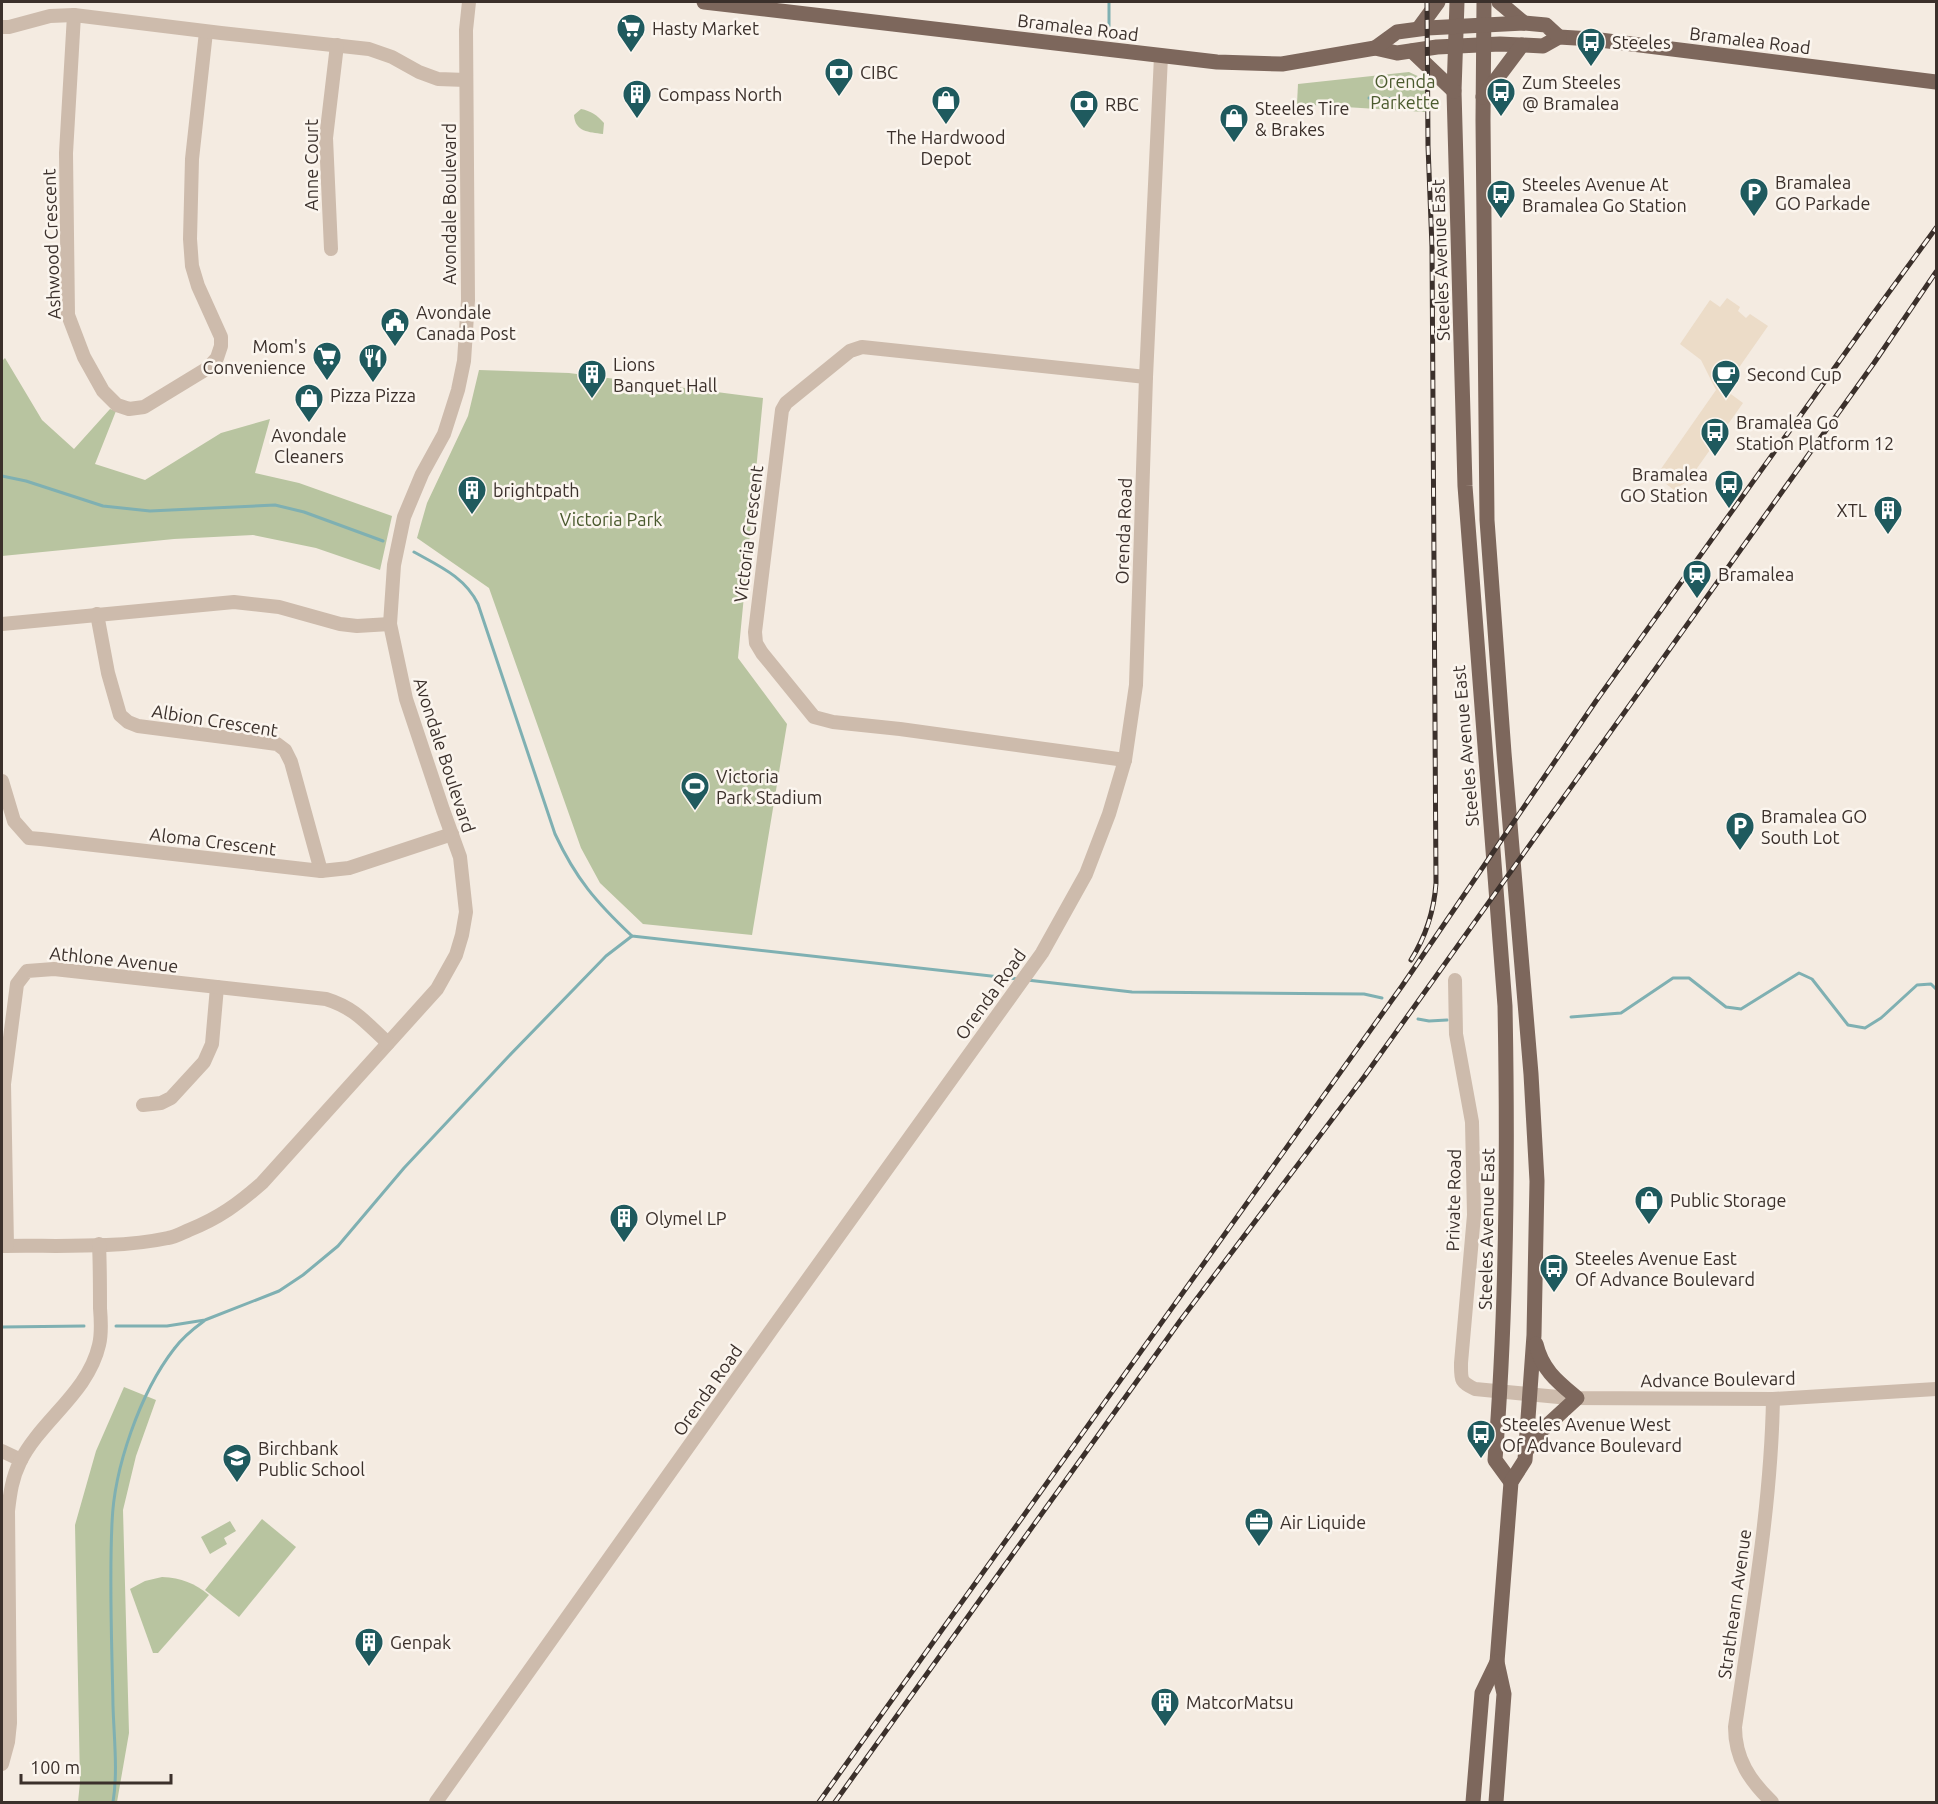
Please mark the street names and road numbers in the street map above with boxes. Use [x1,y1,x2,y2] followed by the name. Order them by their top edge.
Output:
[1016,10,1140,44] street label: Bramalea Road
[1688,23,1812,57] street label: Bramalea Road
[301,119,321,211] street label: Anne Court
[439,123,459,285] street label: Avondale Boulevard
[38,168,64,320] street label: Ashwood Crescent
[1427,179,1453,341] street label: Steeles Avenue East
[730,464,766,604] street label: Victoria Crescent
[1111,477,1135,585] street label: Orenda Road
[1448,664,1482,828] street label: Steeles Avenue East
[410,675,480,835] street label: Avondale Boulevard
[150,700,280,740] street label: Albion Crescent
[149,823,277,859] street label: Aloma Crescent
[49,942,179,976] street label: Athlone Avenue
[951,945,1029,1043] street label: Orenda Road
[1475,1148,1497,1310] street label: Steeles Avenue East
[1442,1149,1464,1251] street label: Private Road
[668,1341,746,1439] street label: Orenda Road
[1640,1368,1796,1390] street label: Advance Boulevard
[1714,1528,1754,1680] street label: Strathearn Avenue

